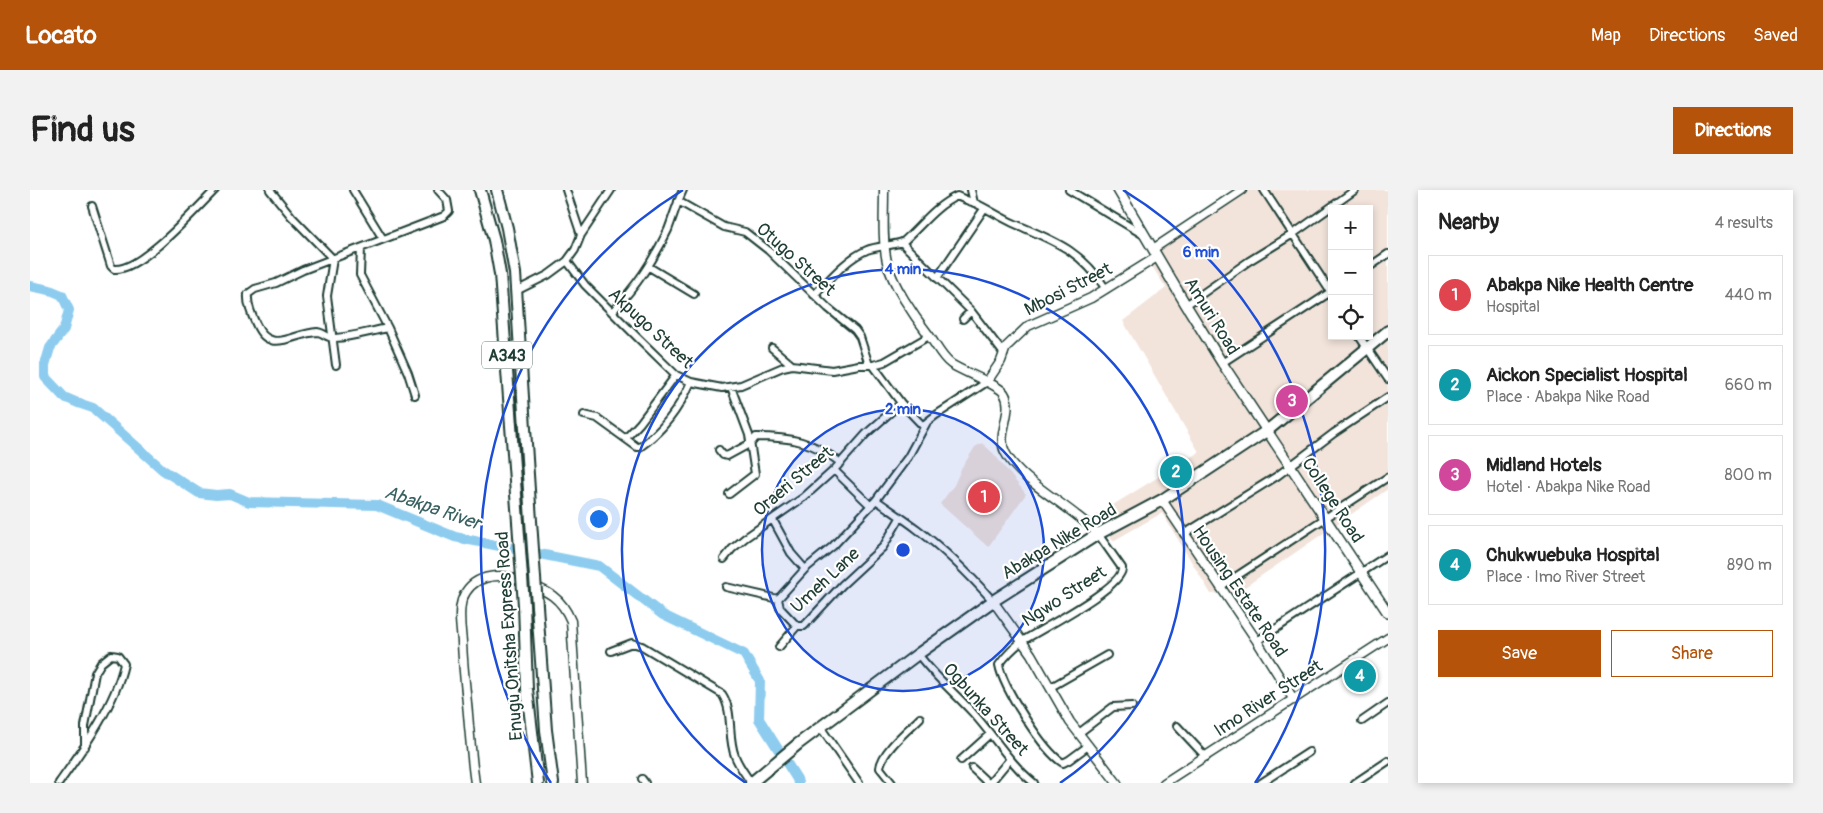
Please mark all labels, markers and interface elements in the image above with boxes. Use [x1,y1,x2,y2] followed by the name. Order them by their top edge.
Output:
[25,21,97,50] text: Locato
[1591,24,1621,47] text: Map
[1649,24,1725,47] text: Directions
[1753,24,1798,47] text: Saved
[1673,107,1793,154] button: Directions
[30,108,135,152] text: Find us
[1328,205,1373,340] map controls
[1328,205,1373,250] button: +
[1438,209,1499,236] text: Nearby
[1715,213,1773,233] text: 4 results
[751,218,841,302] street label: Otugo Street
[1183,243,1220,262] text: 6 min
[1328,250,1373,295] button: −
[1020,257,1117,321] street label: Mbosi Street
[885,260,922,279] text: 4 min
[1179,273,1244,359] street label: Amuri Road
[1486,273,1693,297] text: Abakpa Nike Health Centre
[603,283,699,374] street label: Akpugo Street
[1452,285,1458,305] text: 1
[1725,285,1772,305] text: 440 m
[1328,295,1373,340] button: locate
[1486,297,1540,317] text: Hospital
[482,342,532,368] road number: A343
[1486,363,1688,387] text: Aickon Specialist Hospital
[1451,375,1459,395] text: 2
[1725,375,1772,395] text: 660 m
[1276,382,1308,420] pin: 3
[1486,387,1650,407] text: Place · Abakpa Nike Road
[885,400,921,419] text: 2 min
[749,441,839,522] street label: Oraeri Street
[1160,453,1192,491] pin: 2
[1296,453,1369,547] street label: College Road
[1486,453,1602,477] text: Midland Hotels
[1451,465,1459,485] text: 3
[1724,465,1772,485] text: 800 m
[1486,477,1651,497] text: Hotel · Abakpa Nike Road
[968,478,1000,516] pin: 1
[381,480,486,536] water label: Abakpa River
[998,498,1121,585] street label: Abakpa Nike Road
[586,506,612,532] your location
[1187,521,1292,662] street label: Housing Estate Road
[491,531,528,741] street label: Enugu Onitsha Express Road
[894,541,912,559] centre of rings
[786,542,865,618] street label: Umeh Lane
[1486,543,1660,567] text: Chukwuebuka Hospital
[1450,555,1460,575] text: 4
[1727,555,1772,575] text: 890 m
[1018,560,1111,632] street label: Ngwo Street
[1486,567,1645,587] text: Place · Imo River Street
[1438,630,1601,677] button: Save
[1611,630,1773,677] button: Share
[1210,654,1328,742] street label: Imo River Street
[1344,657,1376,695] pin: 4
[938,658,1034,761] street label: Ogbunka Street

